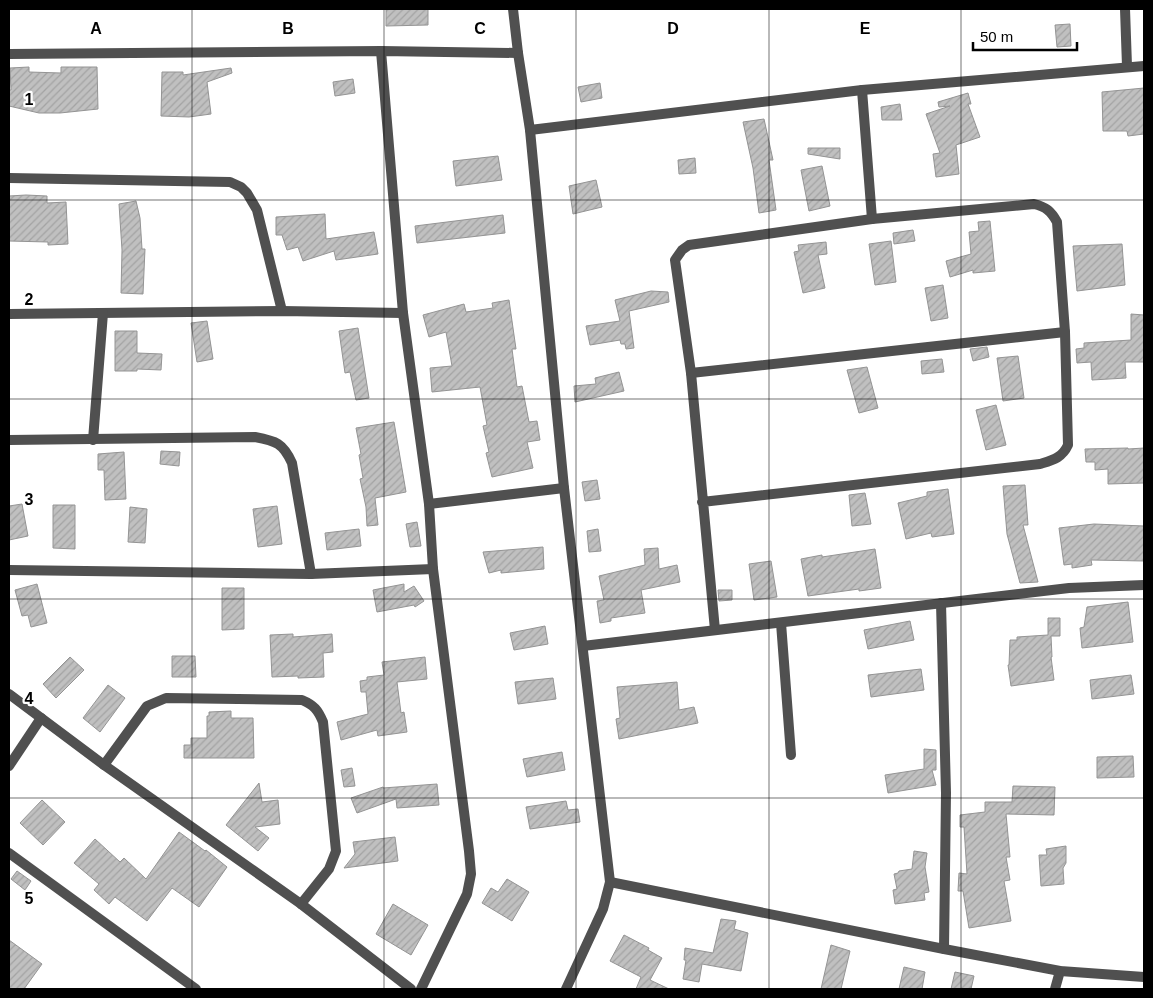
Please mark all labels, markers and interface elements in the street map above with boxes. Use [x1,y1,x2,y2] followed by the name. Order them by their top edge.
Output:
[90,20,102,37] text: A
[282,20,294,37] text: B
[474,20,486,37] text: C
[667,20,679,37] text: D
[860,20,871,37] text: E
[973,20,1077,52] scale bar
[980,28,1013,45] text: 50 m
[25,91,34,108] text: 1
[25,291,34,308] text: 2
[25,491,34,508] text: 3
[25,690,34,707] text: 4
[25,890,34,907] text: 5

